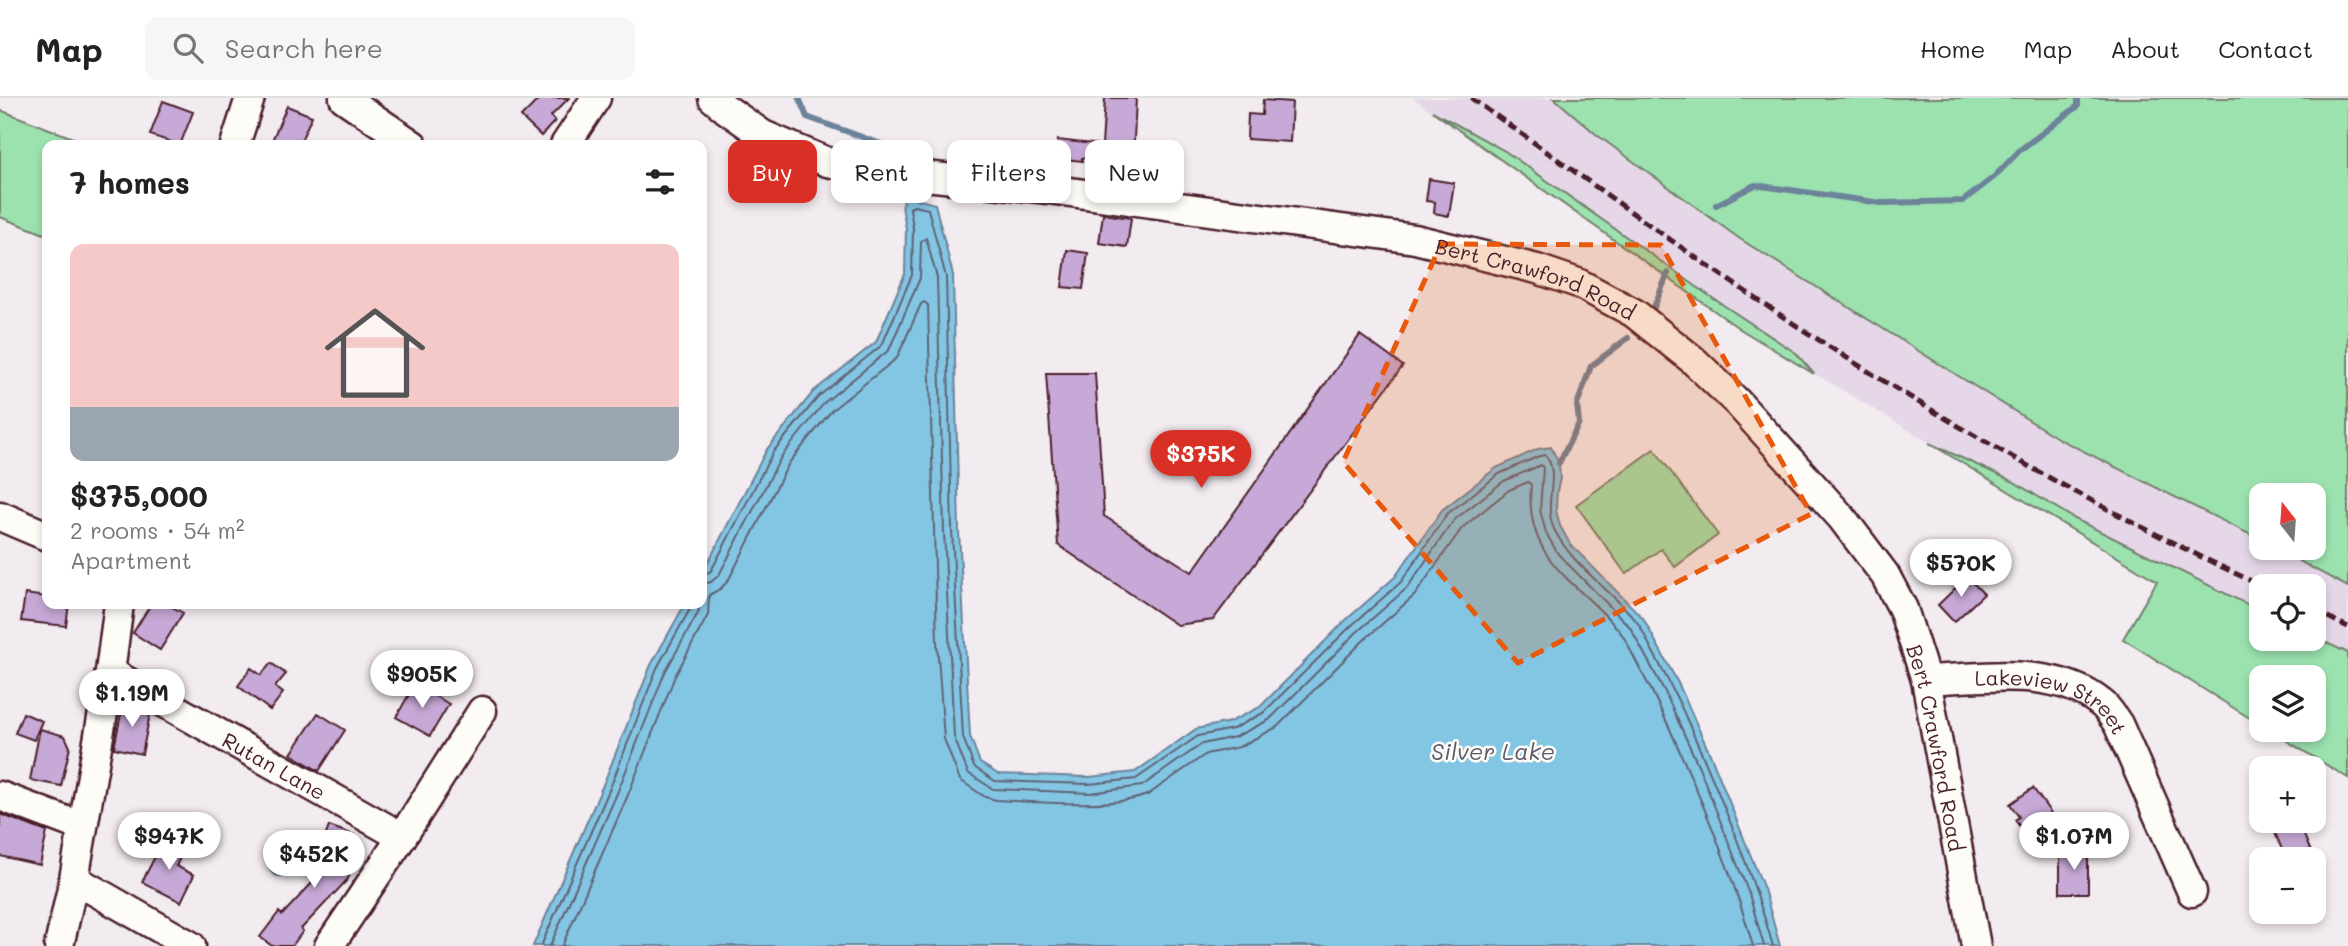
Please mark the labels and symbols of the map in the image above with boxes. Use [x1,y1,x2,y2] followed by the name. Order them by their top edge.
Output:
[1433,231,1641,325] street label: Bert Crawford Road
[1152,430,1250,490] pin: $375K
[2249,483,2326,560] north arrow
[1912,540,2010,599] pin: $570K
[1902,641,1971,853] street label: Bert Crawford Road
[373,650,471,710] pin: $905K
[1974,663,2134,738] street label: Lakeview Street
[75,670,189,729] pin: $1.19M
[218,725,331,805] street label: Rutan Lane
[1431,736,1555,766] water label: Silver Lake
[120,812,218,872] pin: $947K
[2017,812,2131,872] pin: $1.07M
[265,830,363,890] pin: $452K

